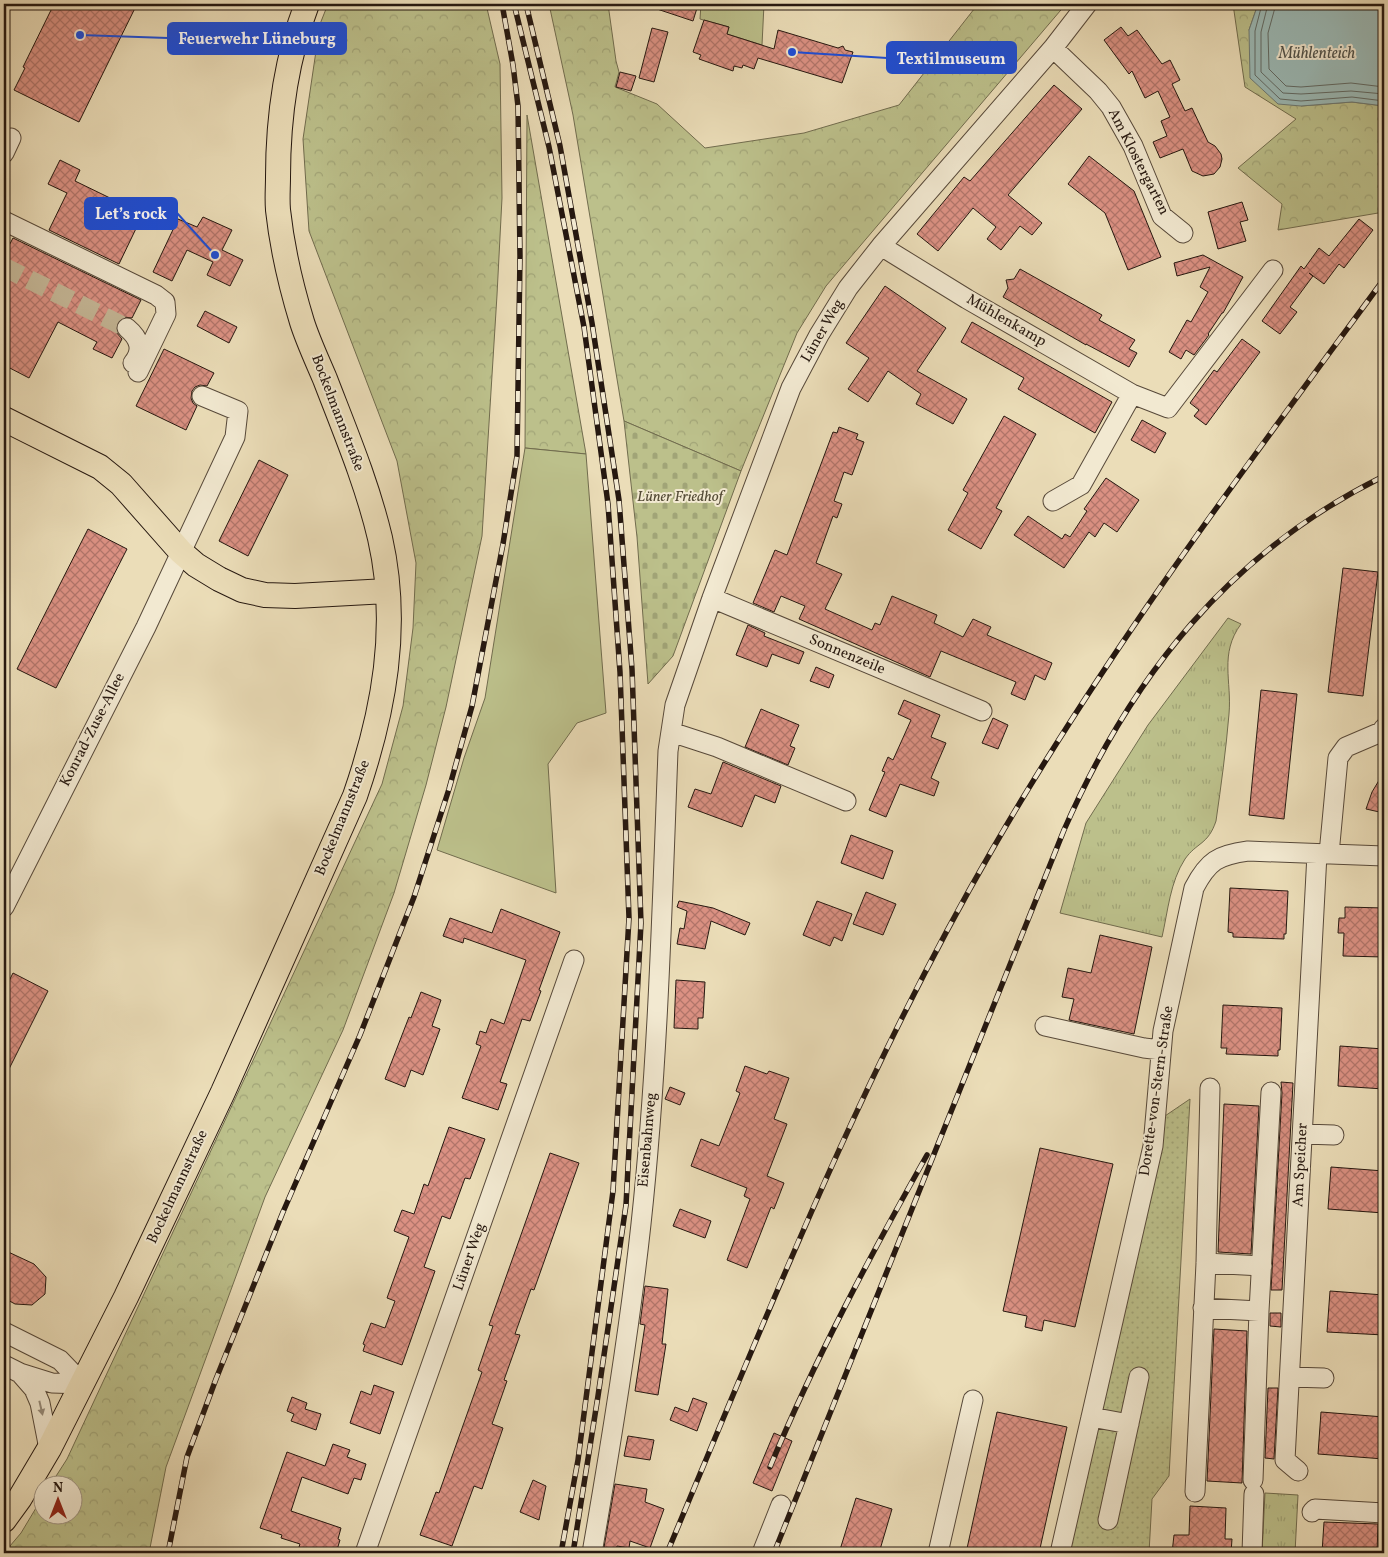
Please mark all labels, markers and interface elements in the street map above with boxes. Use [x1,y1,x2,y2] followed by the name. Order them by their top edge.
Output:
[168,23,346,54] callout: Feuerwehr Lüneburg
[178,29,336,51] text: Feuerwehr Lüneburg
[887,42,1016,73] callout: Textilmuseum
[1278,43,1355,65] water label: Mühlenteich
[896,49,1006,71] text: Textilmuseum
[1102,105,1174,219] street label: Am Klostergarten
[85,198,177,229] callout: Let’s rock
[95,204,167,226] text: Let’s rock
[962,290,1050,352] street label: Mühlenkamp
[796,295,850,367] street label: Lüner Weg
[305,352,369,474] street label: Bockelmannstraße
[637,487,726,508] park label: Lüner Friedhof
[806,630,888,680] street label: Sonnenzeile
[55,670,131,790] street label: Konrad-Zuse-Allee
[310,757,376,879] street label: Bockelmannstraße
[1135,1004,1179,1178] street label: Dorette-von-Stern-Straße
[633,1091,663,1188] street label: Eisenbahnweg
[1288,1123,1314,1207] street label: Am Speicher
[142,1127,214,1247] street label: Bockelmannstraße
[449,1220,491,1294] street label: Lüner Weg
[37,1401,45,1416] one-way arrow
[32,1474,82,1524] north arrow
[53,1479,63,1498] text: N

